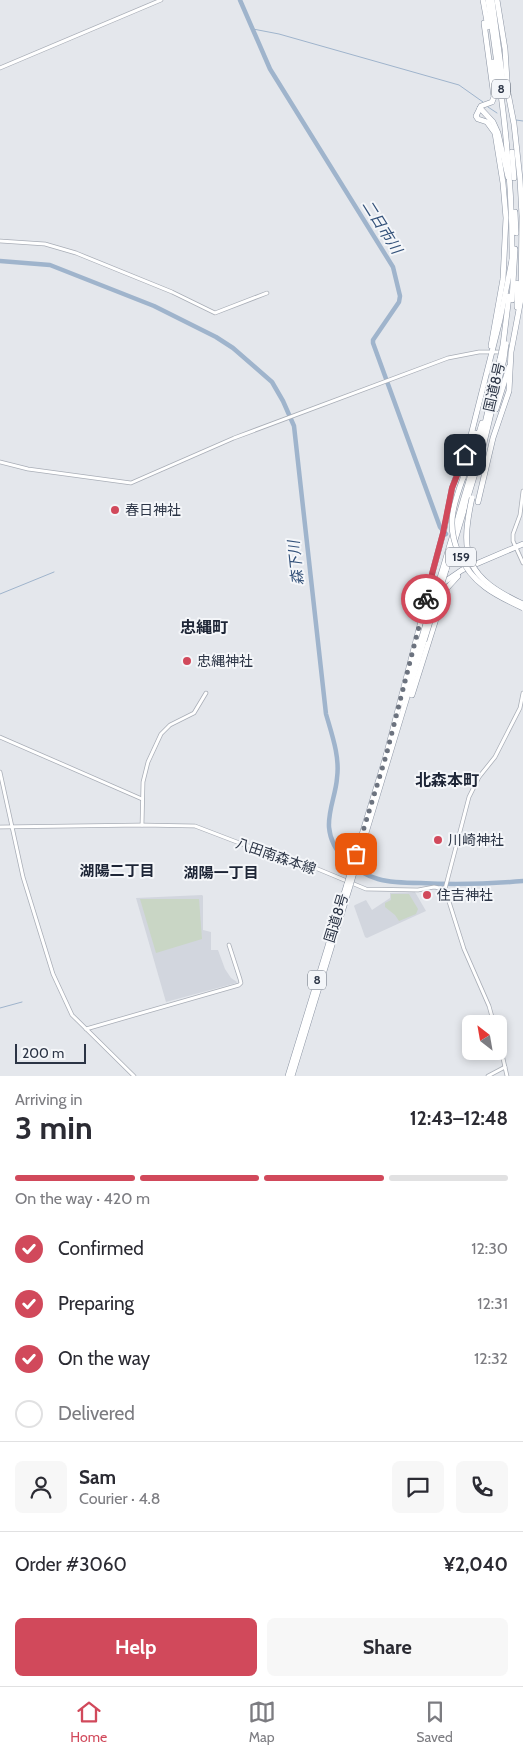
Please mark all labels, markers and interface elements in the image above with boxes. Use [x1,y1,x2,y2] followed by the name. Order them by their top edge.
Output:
[492,80,510,98] road number: 8
[358,197,407,259] water label: 二日市川
[480,360,508,414] street label: 国道8号
[444,434,486,476] pin
[451,441,479,469] icon: home
[125,501,181,519] place label: 春日神社
[109,504,121,516] marker: 春日神社
[284,538,307,586] water label: 森下川
[446,548,476,566] road number: 159
[401,574,451,624] courier
[412,585,440,613] icon: bike
[180,618,228,637] district label: 忠縄町
[197,652,253,670] place label: 忠縄神社
[181,655,193,667] marker: 忠縄神社
[415,771,479,790] district label: 北森本町
[448,831,504,849] place label: 川崎神社
[335,833,377,875] pin
[233,834,319,878] street label: 八田南森本線
[432,834,444,846] marker: 川崎神社
[342,840,370,868] icon: bag
[79,862,155,880] district label: 湖陽二丁目
[183,864,259,882] district label: 湖陽一丁目
[437,886,493,904] place label: 住吉神社
[421,889,433,901] marker: 住吉神社
[320,891,352,945] street label: 国道8号
[308,970,326,990] road number: 8
[462,1015,508,1060] north arrow
[462,1015,507,1060] map controls
[15,1041,86,1064] scale bar
[22,1044,64,1062] text: 200 m
[15,1090,82,1109] text: Arriving in
[410,1107,508,1130] text: 12:43–12:48
[15,1108,93,1147] text: 3 min
[15,1189,150,1208] text: On the way · 420 m
[15,1235,43,1263] icon: check
[58,1237,144,1260] text: Confirmed
[471,1239,508,1258] text: 12:30
[15,1290,43,1318] icon: check
[58,1292,134,1315] text: Preparing
[477,1294,508,1313] text: 12:31
[15,1345,43,1373] icon: check
[58,1347,150,1370] text: On the way
[474,1349,508,1368] text: 12:32
[58,1402,135,1425] text: Delivered
[15,1461,67,1513] button: person
[392,1461,444,1513] button: chat
[456,1461,508,1513] button: phone
[79,1466,116,1489] text: Sam
[79,1489,161,1508] text: Courier · 4.8
[15,1553,127,1576] text: Order #3060
[444,1553,508,1576] text: ¥2,040
[15,1618,257,1676] button: Help
[267,1618,508,1676] button: Share
[70,1698,107,1746] tab: Home
[248,1698,276,1746] tab: Map
[416,1698,453,1746] tab: Saved

